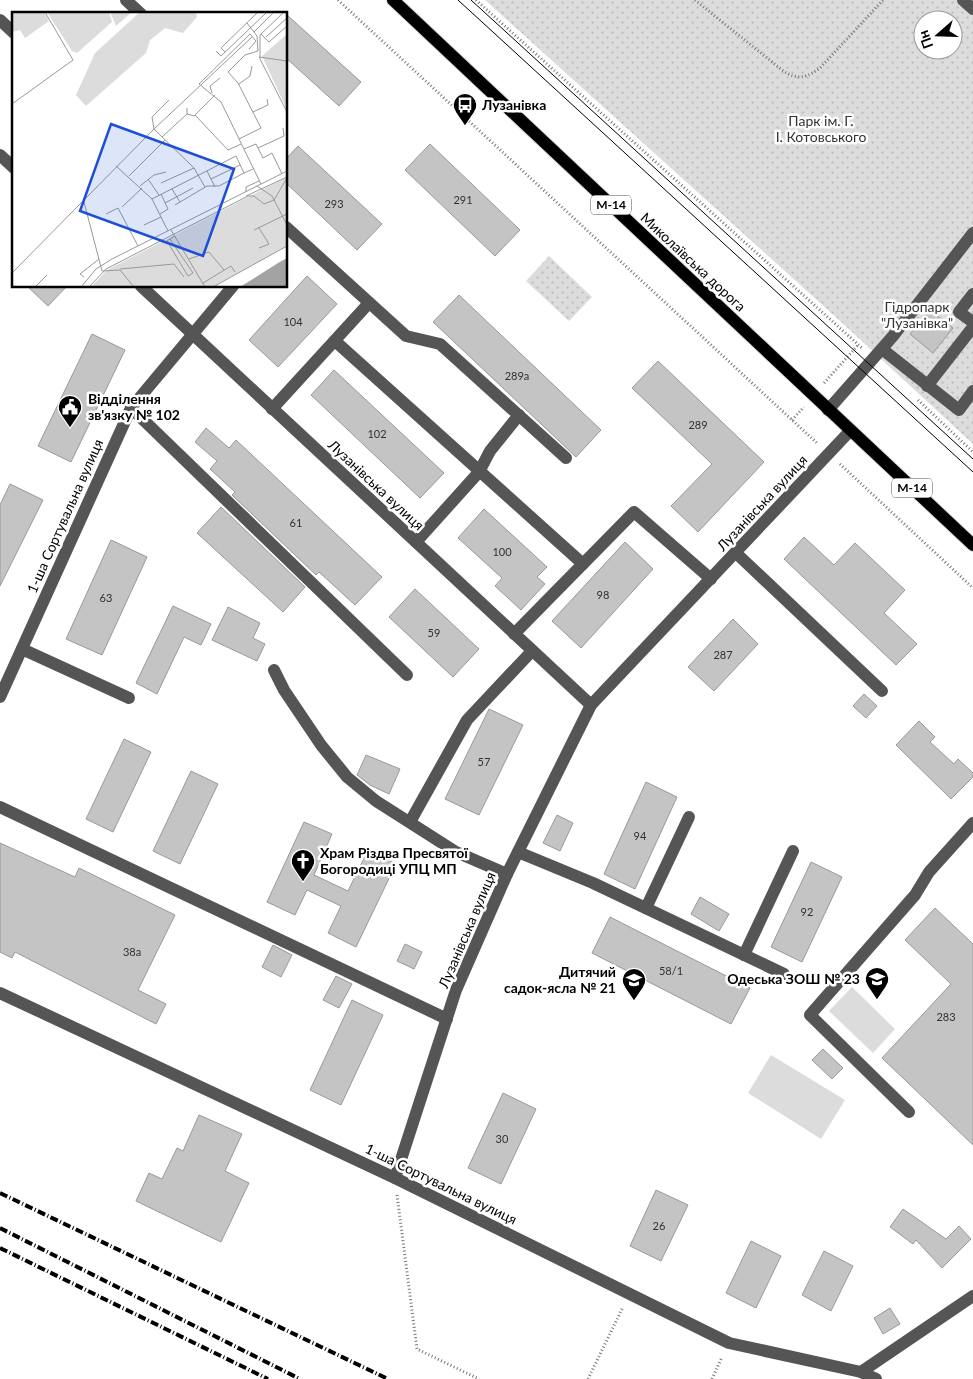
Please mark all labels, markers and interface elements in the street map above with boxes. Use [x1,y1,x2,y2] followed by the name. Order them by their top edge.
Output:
[913,10,963,60] north arrow
[12,12,288,288] inset map
[914,28,936,51] text: Пн
[452,92,478,126] bus stop icon: Лузанівка
[481,96,546,113] place label: Лузанівка
[776,112,866,145] park label: Парк ім. Г. І. Котовського
[453,193,473,206] house number: 291
[591,196,631,214] road number: М-14
[324,197,344,210] house number: 293
[637,209,749,315] street label: Миколаївська дорога
[881,298,953,331] park label: Гідропарк "Лузанівка"
[283,315,303,328] house number: 104
[505,369,529,382] house number: 289а
[88,390,180,423] place label: Відділення зв'язку № 102
[57,394,83,428] public building icon: Відділення зв'язку № 102
[688,418,708,431] house number: 289
[367,427,387,440] house number: 102
[324,435,428,533] street label: Лузанівська вулиця
[23,436,106,595] street label: 1-ша Сортувальна вулиця
[712,451,810,555] street label: Лузанівська вулиця
[892,478,932,498] road number: М-14
[290,516,302,529] house number: 61
[492,545,512,558] house number: 100
[597,588,609,601] house number: 98
[100,591,112,604] house number: 63
[428,626,440,639] house number: 59
[713,648,733,661] house number: 287
[478,755,490,768] house number: 57
[634,829,647,842] house number: 94
[320,844,468,877] place label: Храм Різдва Пресвятої Богородиці УПЦ МП
[290,848,316,882] church icon: Храм Різдва Пресвятої Богородиці УПЦ МП
[434,869,499,991] street label: Лузанівська вулиця
[801,905,813,918] house number: 92
[123,945,141,958] house number: 38а
[504,963,616,996] place label: Дитячий садок-ясла № 21
[659,964,683,977] house number: 58/1
[864,966,890,1000] school or university icon: Одеська ЗОШ № 23
[621,967,647,1001] school or university icon: Дитячий садок-ясла № 21
[727,970,860,987] place label: Одеська ЗОШ № 23
[936,1010,956,1023] house number: 283
[496,1132,509,1145] house number: 30
[363,1139,520,1228] street label: 1-ша Сортувальна вулиця
[653,1219,665,1232] house number: 26

